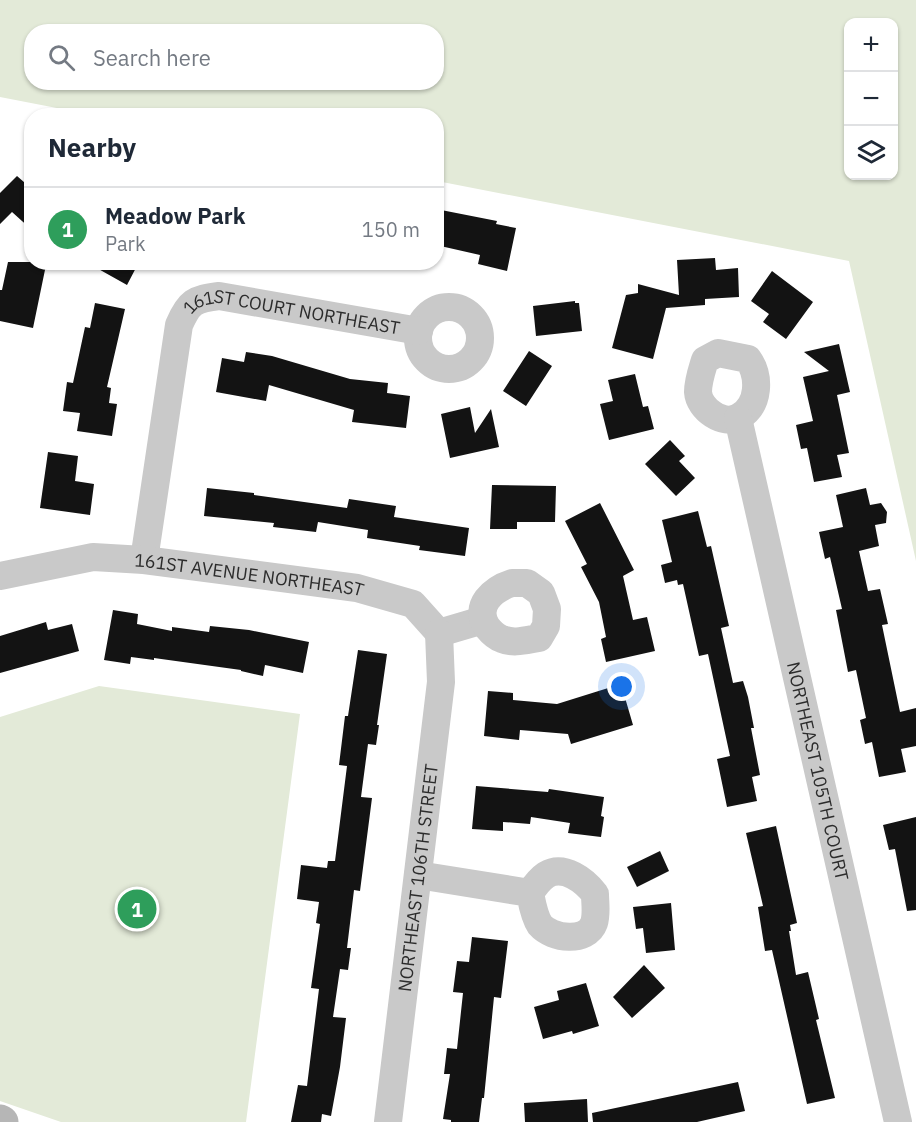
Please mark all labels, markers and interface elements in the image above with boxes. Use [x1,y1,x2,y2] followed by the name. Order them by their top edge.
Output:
[844,18,898,180] map controls
[844,18,898,72] button: +
[24,24,444,90] search box
[45,41,78,74] icon: search
[93,43,211,72] text: Search here
[844,72,898,126] button: −
[844,126,898,180] button: layers
[48,130,136,164] text: Nearby
[105,201,245,230] text: Meadow Park
[62,216,74,243] text: 1
[362,216,420,243] text: 150 m
[105,230,145,257] text: Park
[177,284,402,339] street label: 161ST COURT NORTHEAST
[134,548,367,601] street label: 161ST AVENUE NORTHEAST
[782,659,854,883] street label: NORTHEAST 105TH COURT
[607,672,636,701] your location
[392,762,443,993] street label: NORTHEAST 106TH STREET
[118,886,156,932] pin: 1

